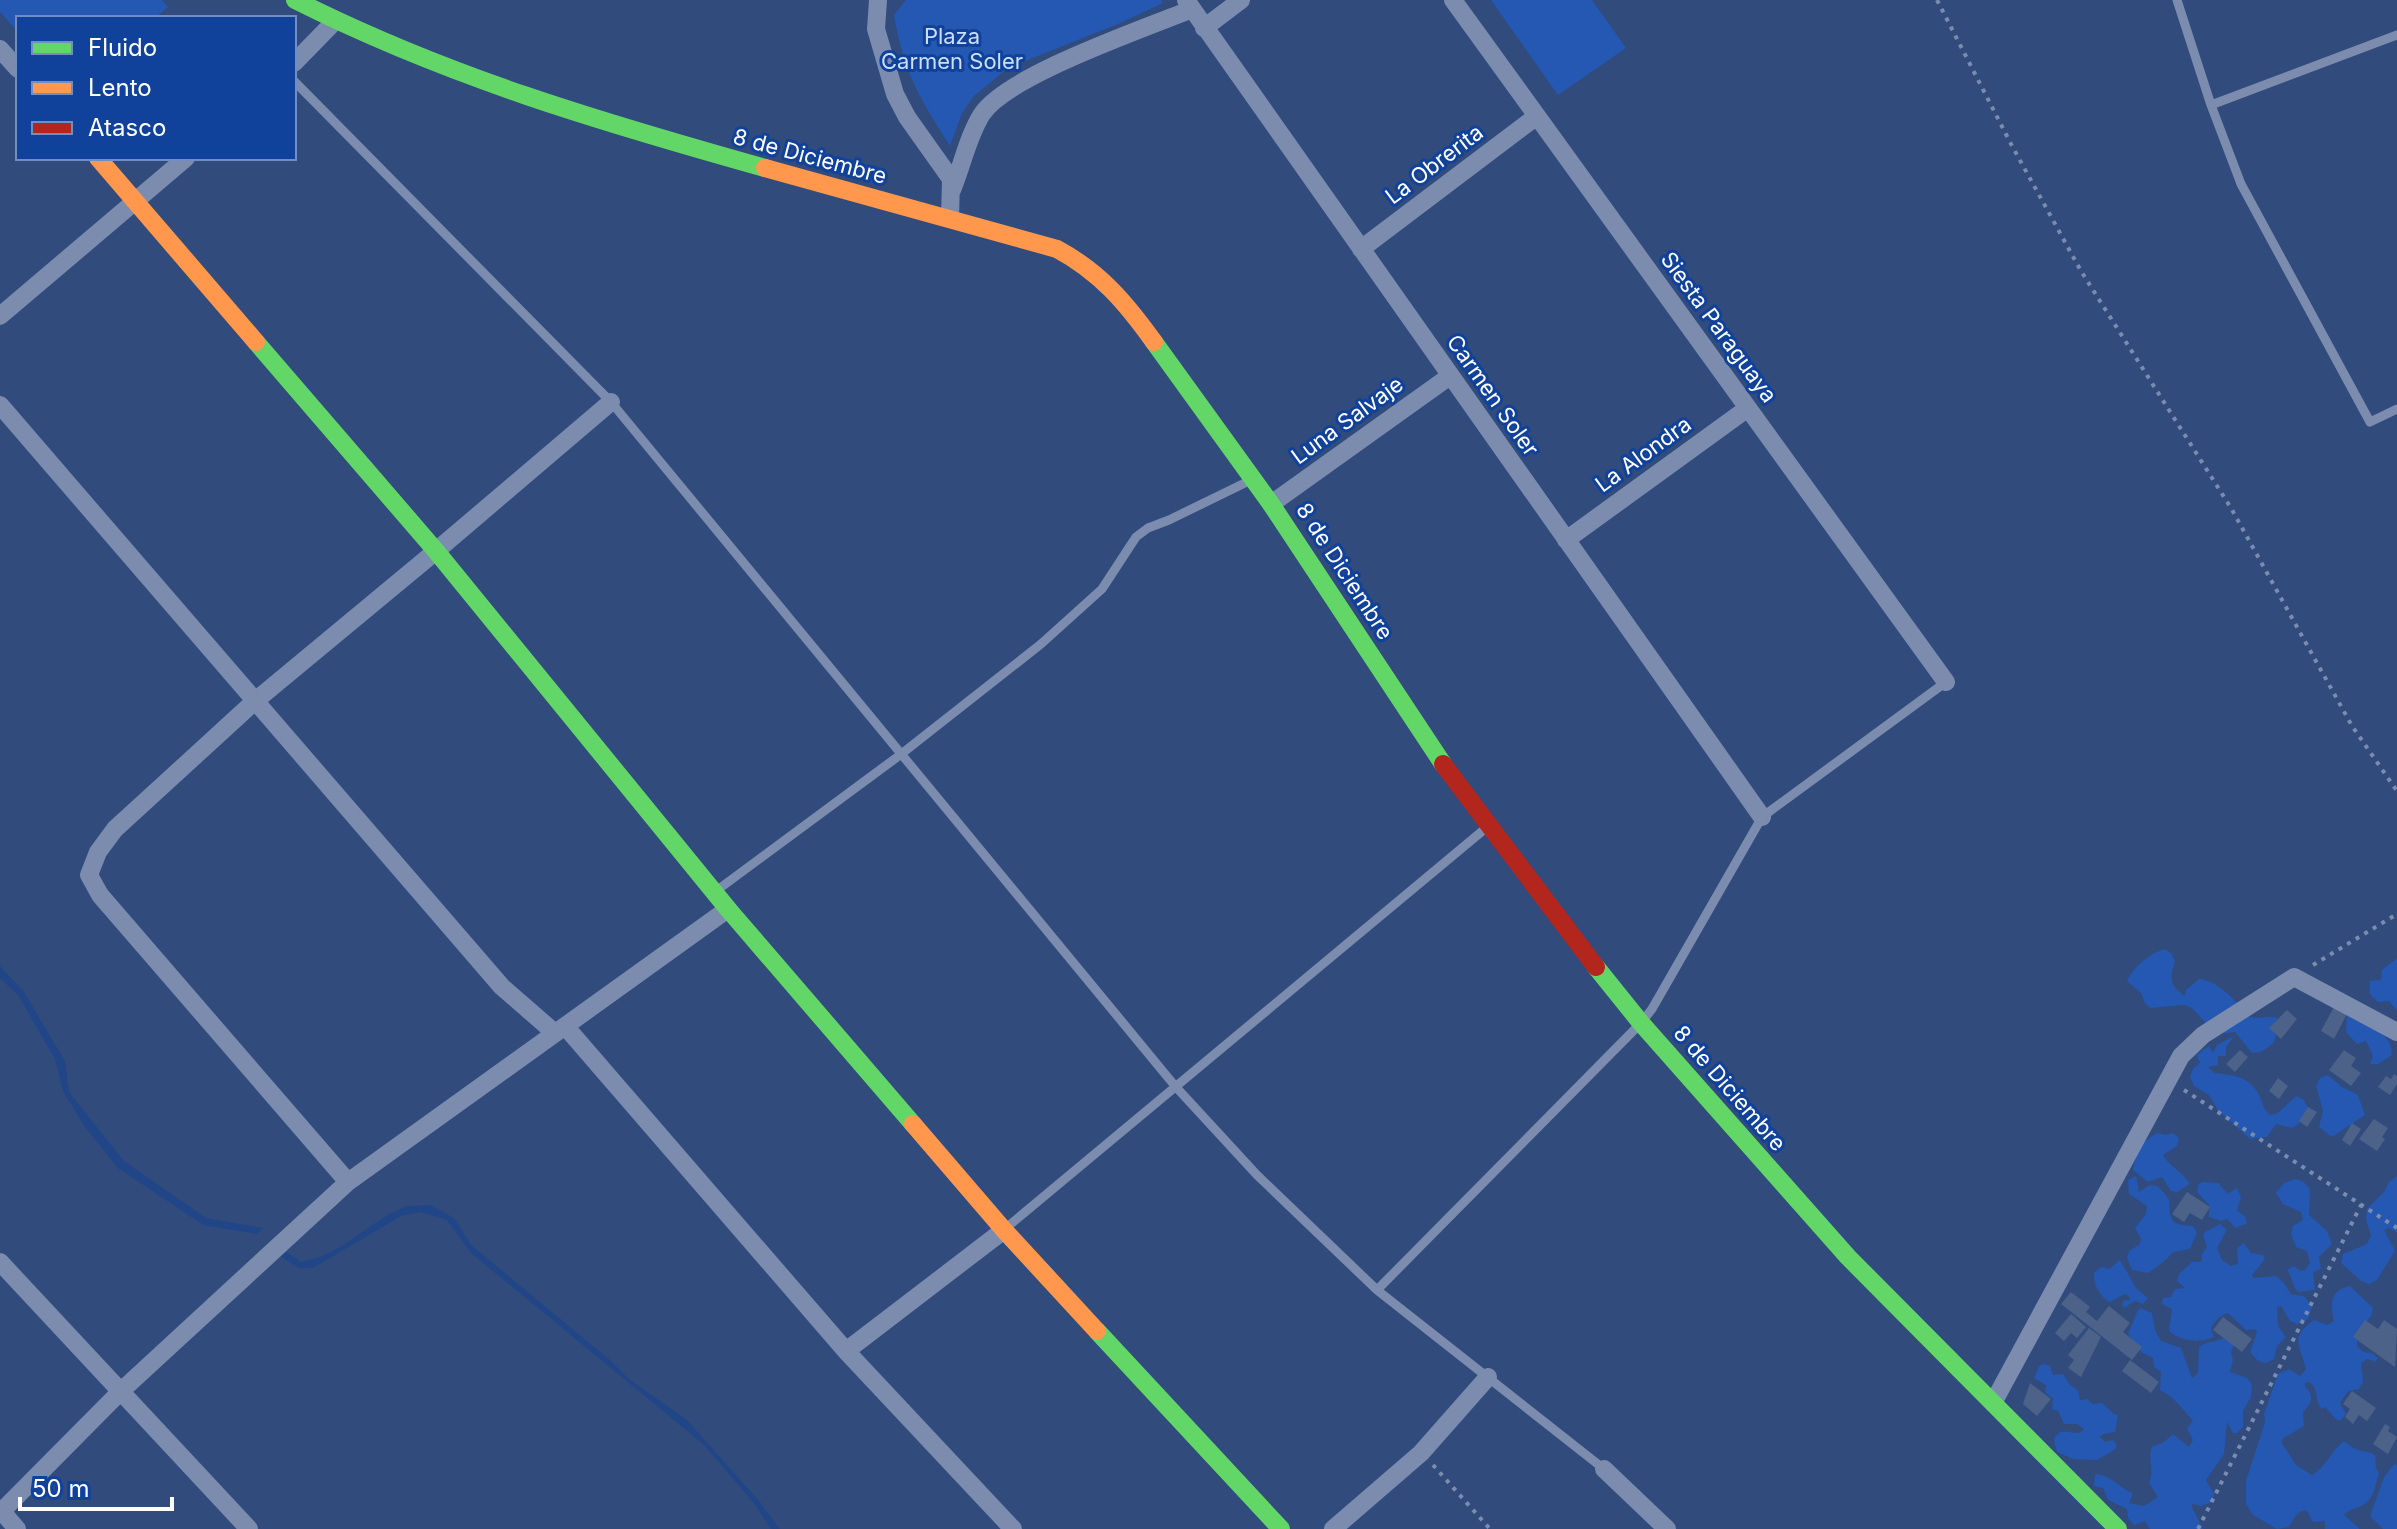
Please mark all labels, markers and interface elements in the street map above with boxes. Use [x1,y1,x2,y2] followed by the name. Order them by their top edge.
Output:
[16,16,296,160] legend
[881,23,1023,74] park label: Plaza Carmen Soler
[88,33,157,62] text: Fluido
[88,73,152,102] text: Lento
[88,113,166,142] text: Atasco
[1380,119,1488,209] street label: La Obrerita
[730,123,890,189] street label: 8 de Diciembre
[1656,247,1782,407] street label: Siesta Paraguaya
[1442,329,1544,461] street label: Carmen Soler
[1286,371,1408,469] street label: Luna Salvaje
[1590,411,1696,497] street label: La Alondra
[1291,498,1399,644] street label: 8 de Diciembre
[1668,1020,1792,1156] street label: 8 de Diciembre
[20,1461,172,1511] scale bar
[32,1474,90,1503] text: 50 m

